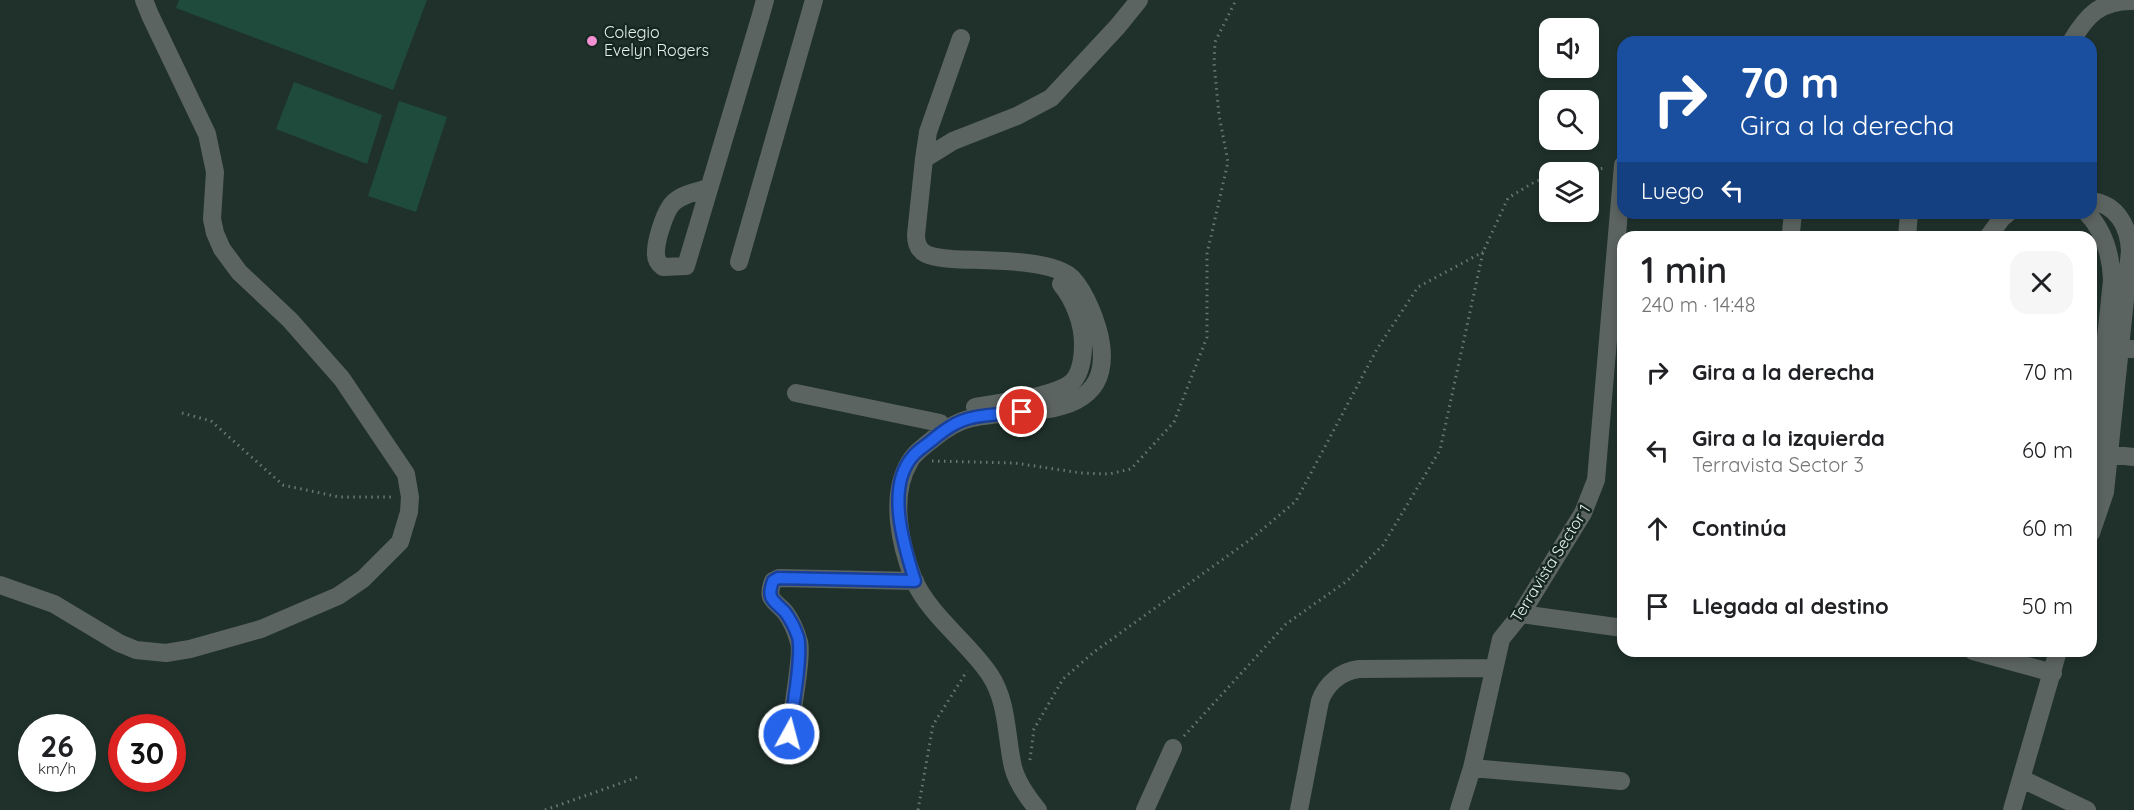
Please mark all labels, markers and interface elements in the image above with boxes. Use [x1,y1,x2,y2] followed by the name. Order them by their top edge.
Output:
[1539,18,1599,222] map controls
[1539,18,1599,78] button: sound
[604,22,709,60] place label: Colegio Evelyn Rogers
[585,34,599,48] marker: Colegio Evelyn Rogers
[1740,56,1839,109] text: 70 m
[1641,60,1719,138] icon: right
[1539,90,1599,150] button: search
[1740,108,1954,142] text: Gira a la derecha
[1539,162,1599,222] button: layers
[1716,174,1749,207] icon: left
[1641,177,1704,205] text: Luego
[1641,247,1727,292] text: 1 min
[2010,251,2073,314] button: close
[1641,292,1755,317] text: 240 m · 14:48
[1641,356,1674,389] icon: right
[1692,358,1875,386] text: Gira a la derecha
[2023,358,2073,386] text: 70 m
[996,386,1047,437] pin
[1005,395,1038,428] icon: arrive
[1692,424,1885,452] text: Gira a la izquierda
[1641,434,1674,467] icon: left
[2022,436,2073,464] text: 60 m
[1692,452,1864,477] text: Terravista Sector 3
[1506,500,1594,626] street label: Terravista Sector 1
[1641,512,1674,545] icon: ahead
[1692,514,1787,542] text: Continúa
[2022,514,2073,542] text: 60 m
[1641,590,1674,623] icon: arrive
[1692,592,1889,620] text: Llegada al destino
[2022,592,2073,620] text: 50 m
[757,702,821,766] position arrow
[108,714,186,792] speed limit sign: 30
[40,727,74,765] text: 26
[38,759,76,778] text: km/h

